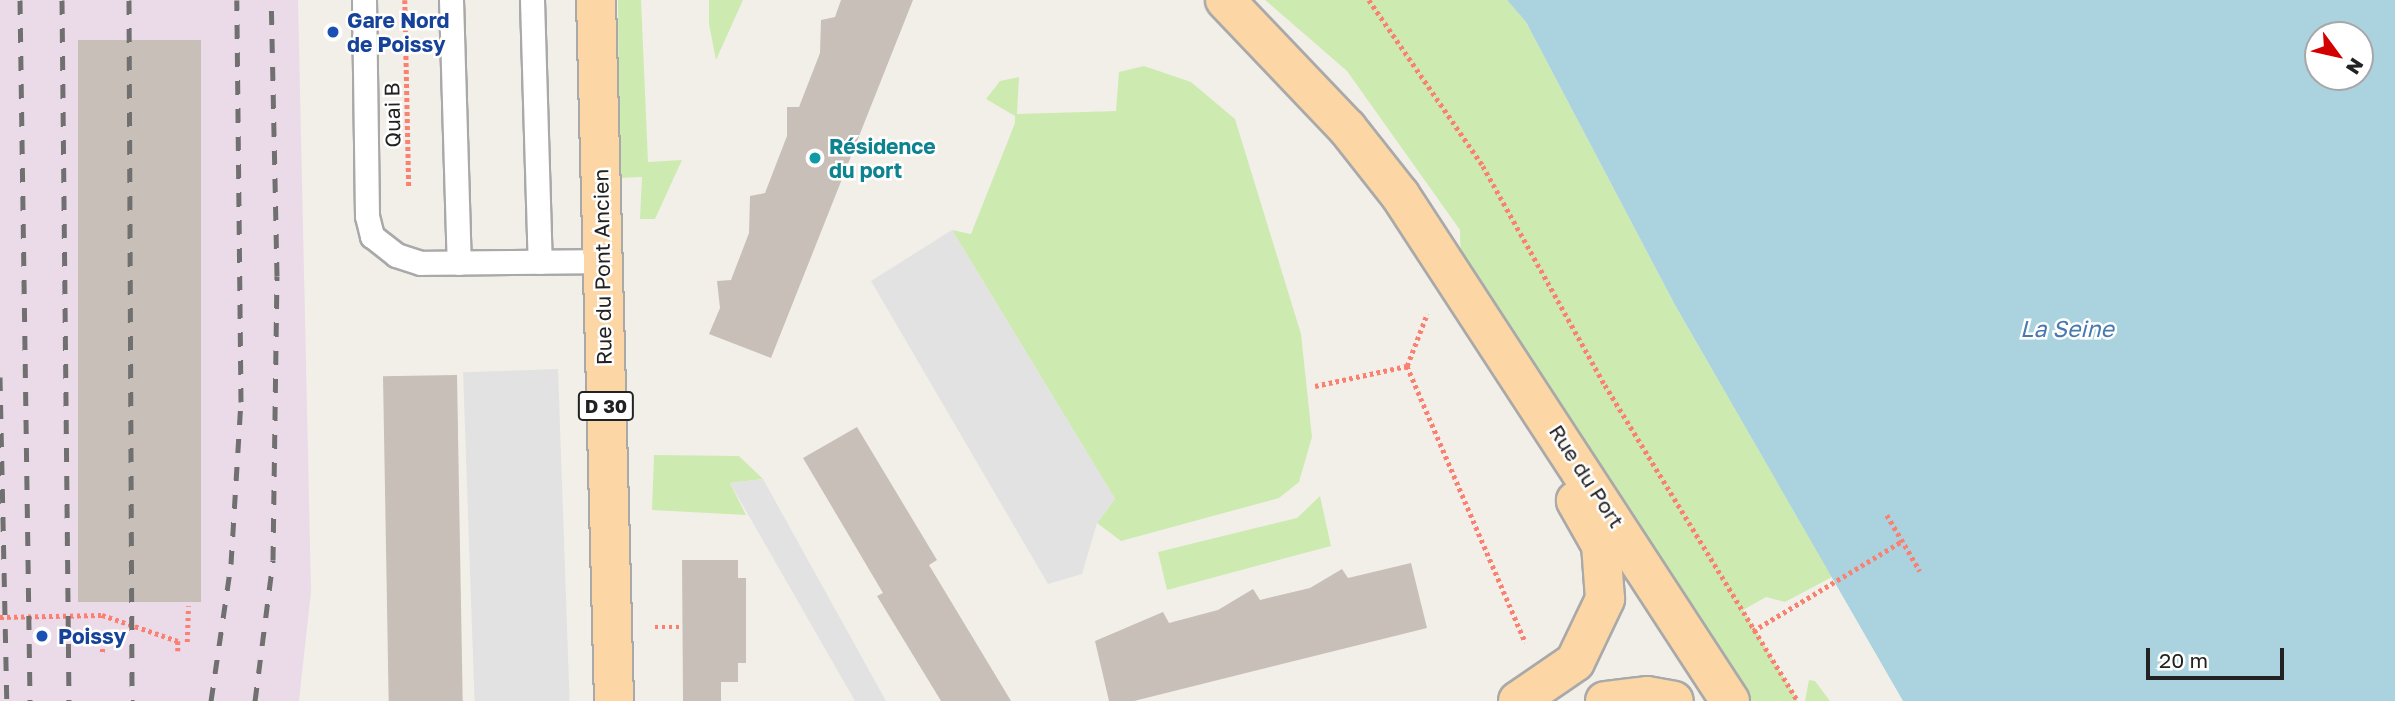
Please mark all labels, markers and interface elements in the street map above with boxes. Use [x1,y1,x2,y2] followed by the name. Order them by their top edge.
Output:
[347,7,449,57] place label: Gare Nord de Poissy
[2304,21,2374,91] north arrow
[325,24,341,40] marker: Gare Nord de Poissy
[2342,54,2369,79] text: N
[379,82,405,148] street label: Quai B
[829,133,936,183] place label: Résidence du port
[807,150,823,166] marker: Résidence du port
[588,169,616,365] street label: Rue du Pont Ancien
[2020,314,2114,342] water label: La Seine
[576,390,636,422] road number: D 30
[1544,420,1630,532] street label: Rue du Port
[58,623,126,649] place label: Poissy
[32,626,52,646] marker: Poissy
[2150,634,2288,678] scale bar
[2159,647,2208,673] text: 20 m

